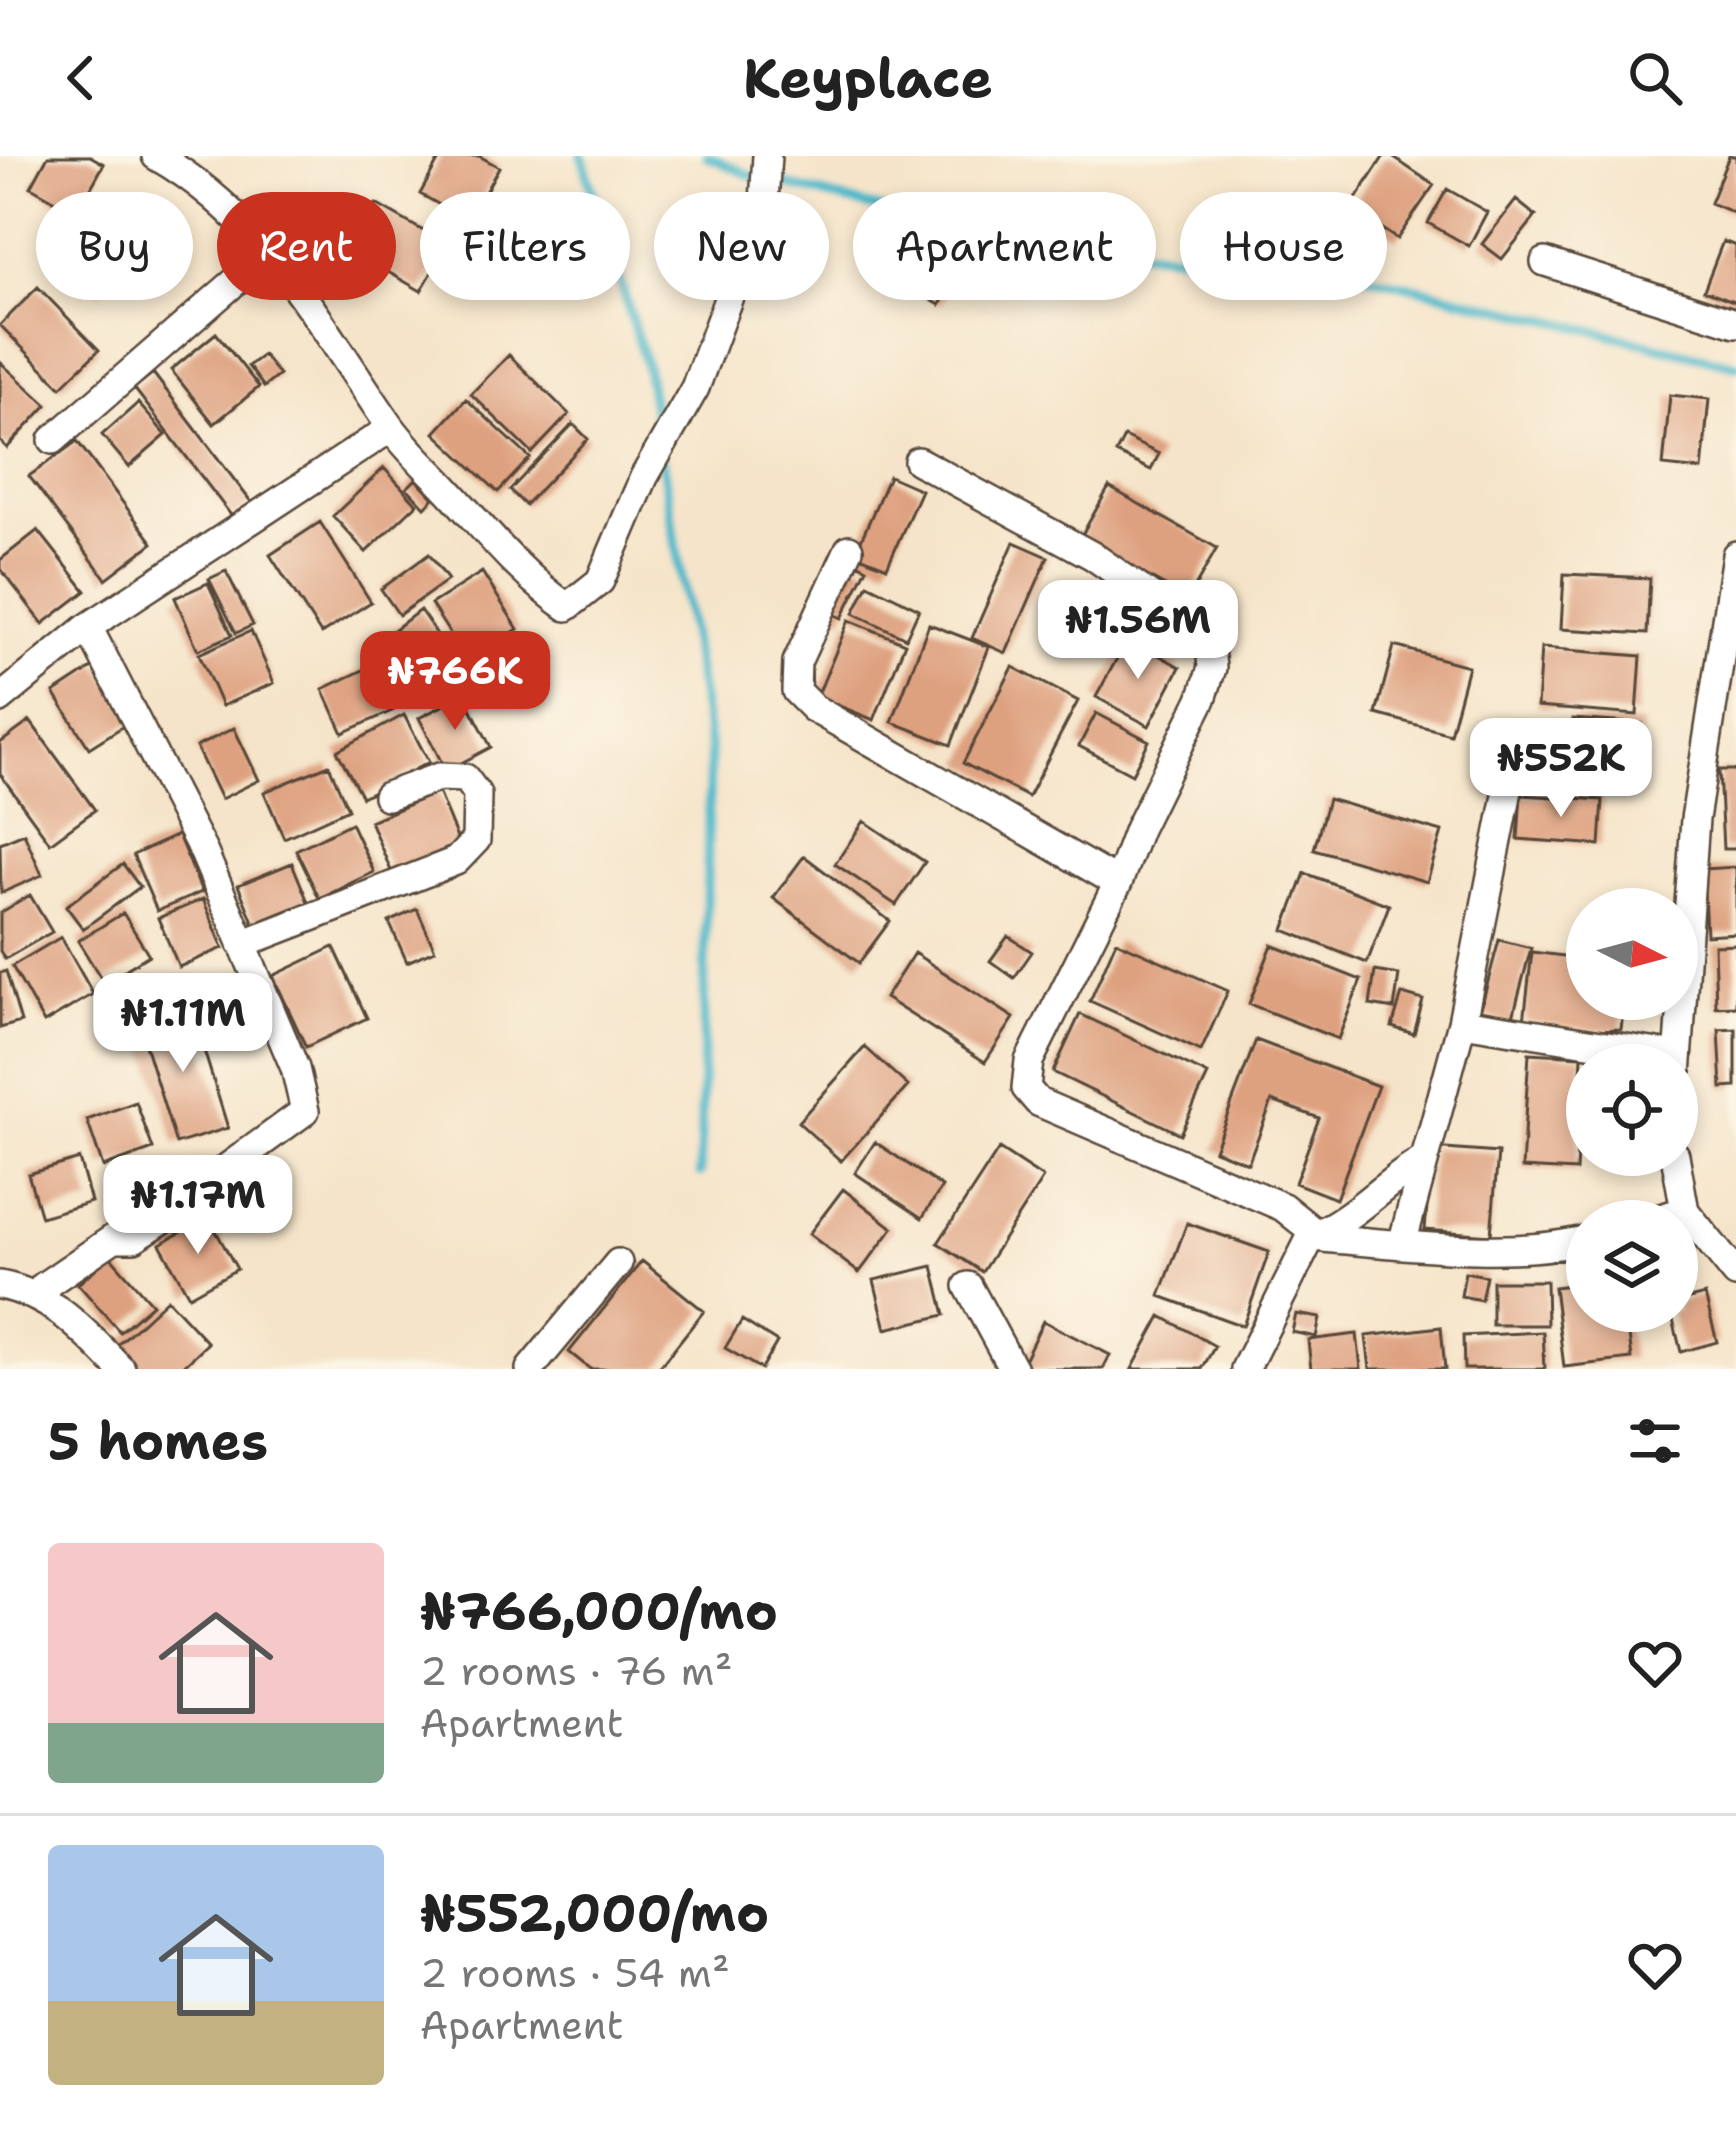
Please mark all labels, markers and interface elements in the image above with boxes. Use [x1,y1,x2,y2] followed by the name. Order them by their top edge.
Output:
[743,42,993,114] text: Keyplace
[48,45,114,111] icon: back
[1622,45,1688,111] icon: search
[36,192,193,300] chip: Buy
[217,192,396,300] chip: Rent
[420,192,630,300] chip: Filters
[654,192,829,300] chip: New
[853,192,1156,300] chip: Apartment
[1180,192,1387,300] chip: House
[1040,580,1236,682] pin: ₦1.56M
[1065,593,1211,645] text: ₦1.56M
[371,631,539,733] pin: ₦766K
[387,644,523,696] text: ₦766K
[1477,718,1645,820] pin: ₦552K
[1497,731,1625,783] text: ₦552K
[1566,888,1698,1020] north arrow
[1566,888,1698,1332] map controls
[85,973,281,1075] pin: ₦1.11M
[120,986,246,1038] text: ₦1.11M
[1566,1044,1698,1176] button: locate
[100,1155,296,1257] pin: ₦1.17M
[130,1168,266,1220] text: ₦1.17M
[1566,1200,1698,1332] button: layers
[48,1407,268,1475] text: 5 homes
[1622,1408,1688,1474] icon: filters
[420,1577,778,1645] text: ₦766,000/mo
[144,1591,288,1735] icon: home
[1622,1630,1688,1696] icon: heart
[420,1645,732,1697] text: 2 rooms · 76 m²
[420,1697,623,1749] text: Apartment
[420,1879,769,1947] text: ₦552,000/mo
[144,1893,288,2037] icon: home
[1622,1932,1688,1998] icon: heart
[420,1947,730,1999] text: 2 rooms · 54 m²
[420,1999,623,2051] text: Apartment

